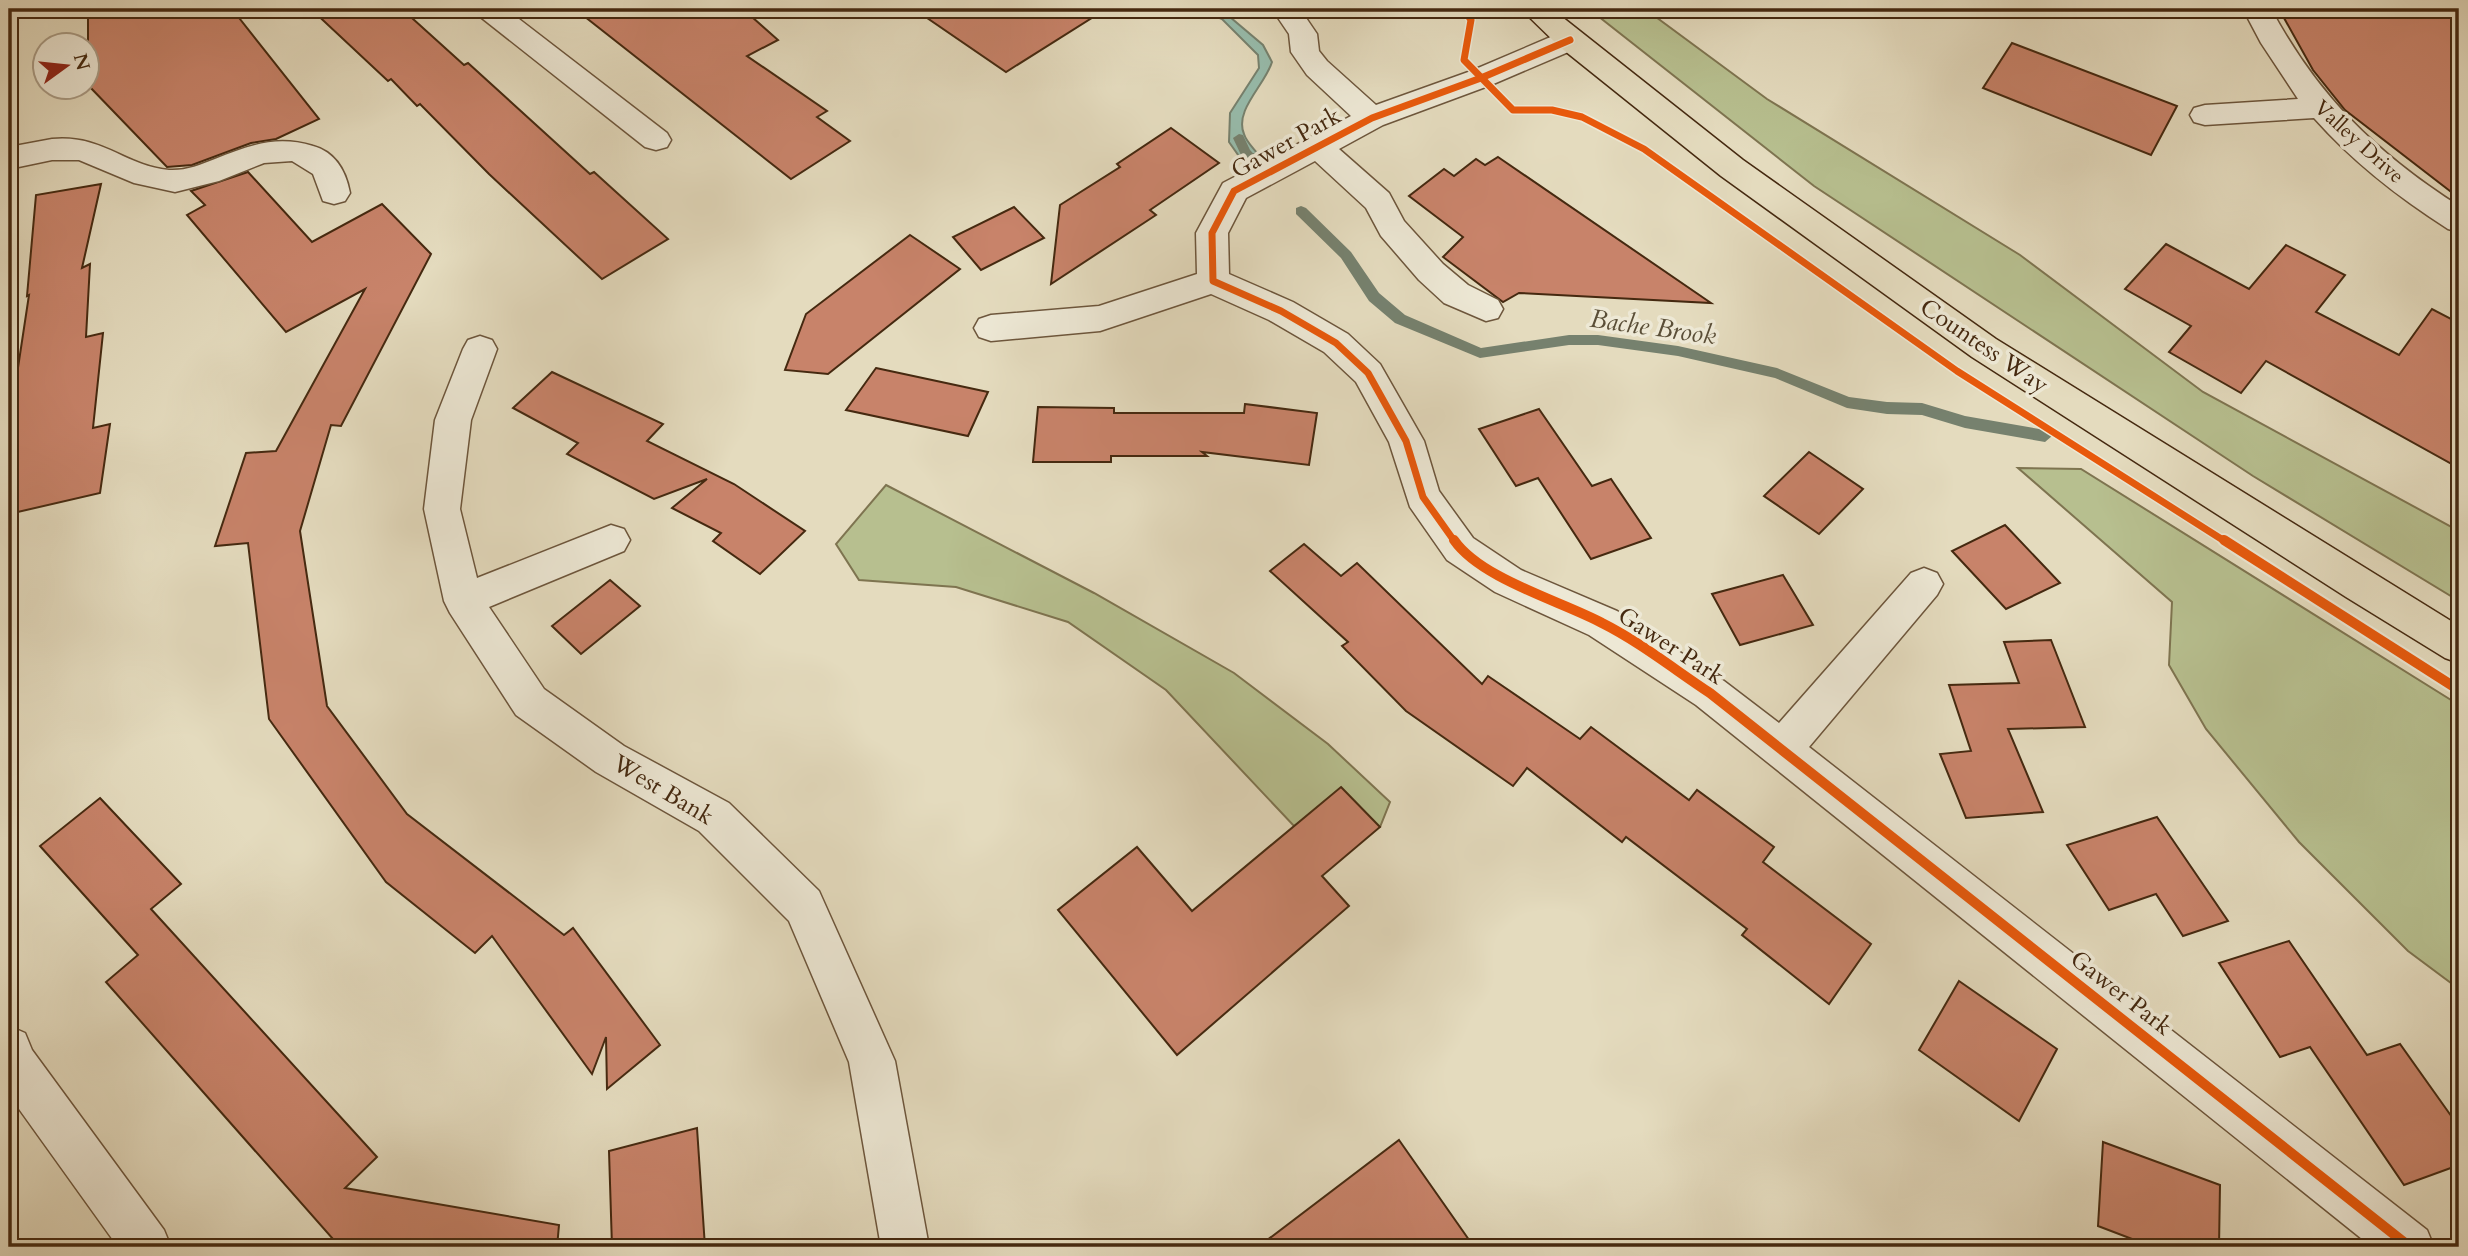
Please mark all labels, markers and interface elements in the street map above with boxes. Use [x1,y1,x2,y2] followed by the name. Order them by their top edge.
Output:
[32,32,102,102] north arrow
[67,51,96,74] text: N
[2308,94,2410,190] street label: Valley Drive
[1225,99,1347,187] street label: Gawer Park
[1913,291,2055,401] street label: Countess Way
[1588,301,1718,353] water label: Bache Brook
[1611,599,1731,693] street label: Gawer Park
[605,746,720,833] street label: West Bank
[2063,943,2179,1043] street label: Gawer Park

